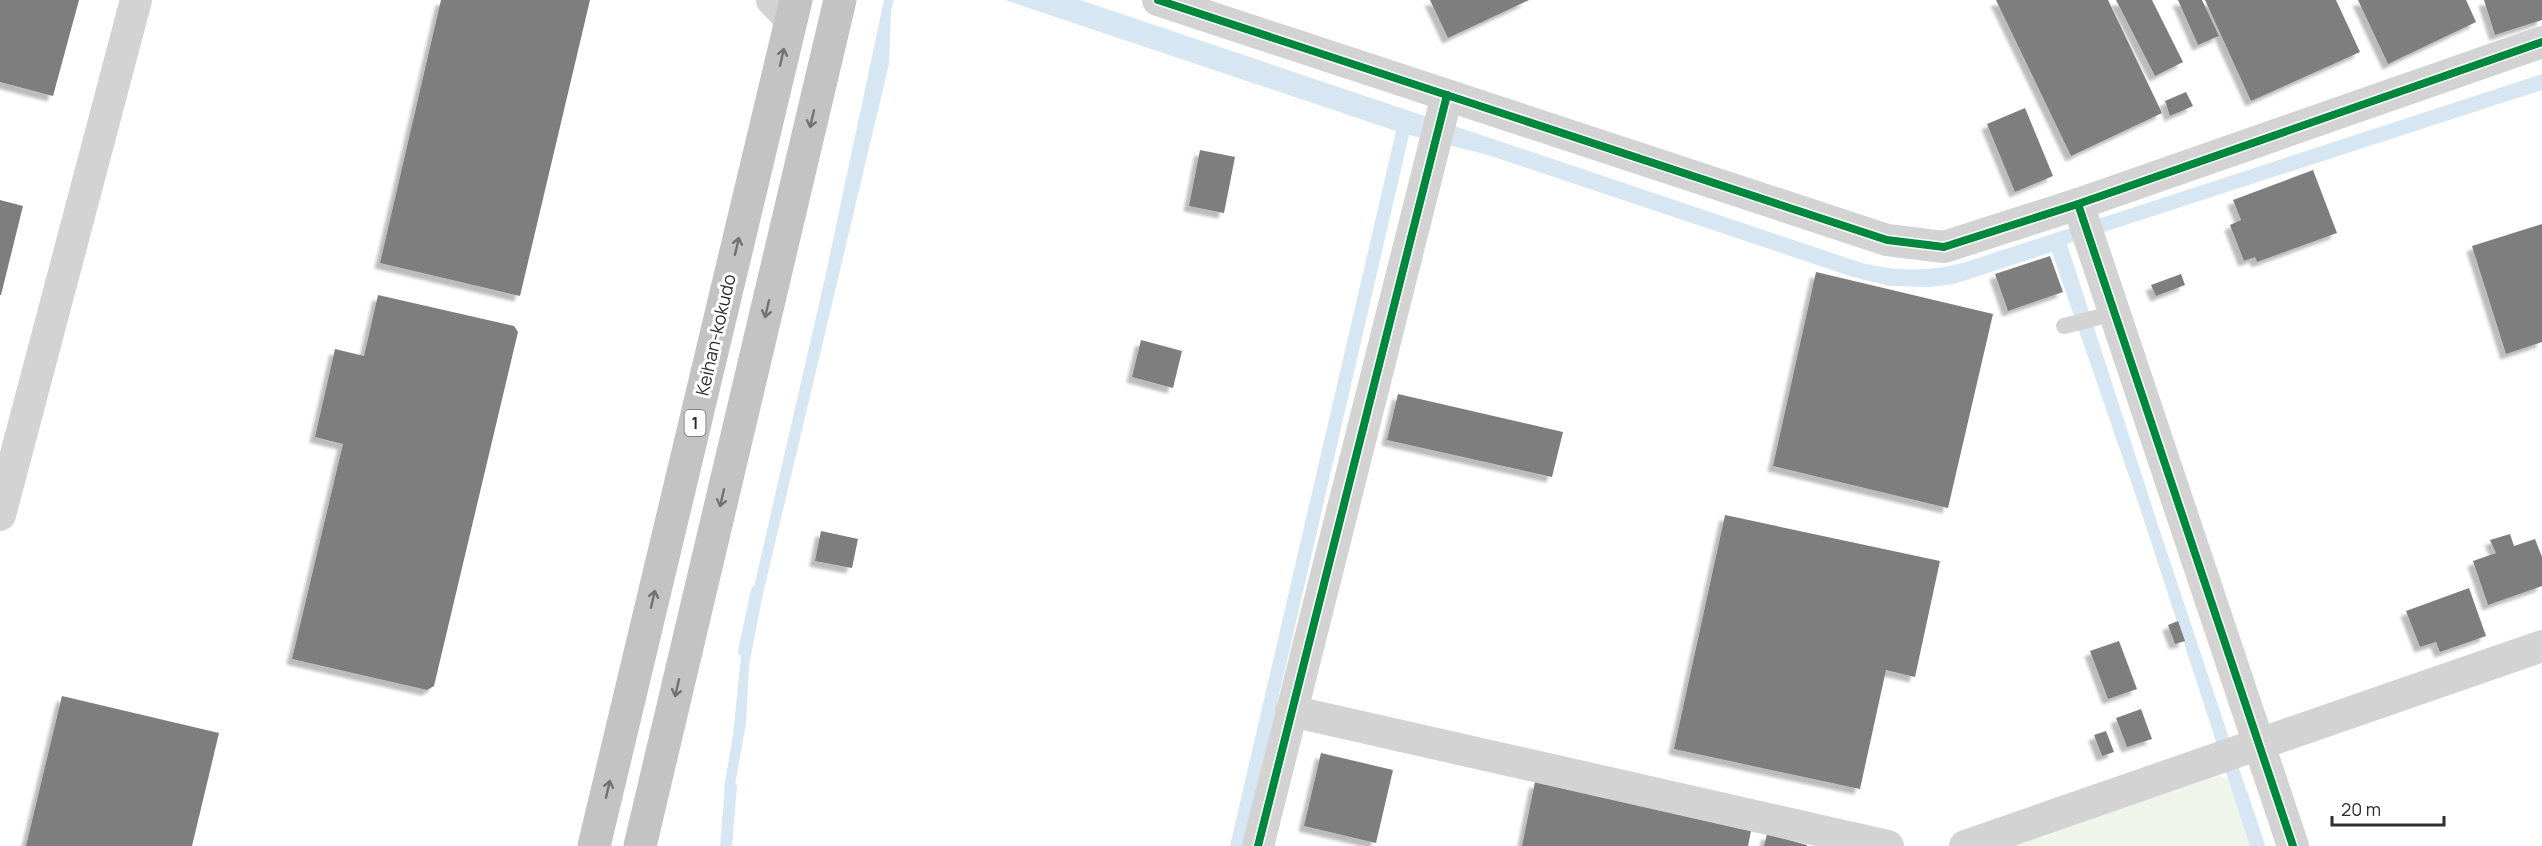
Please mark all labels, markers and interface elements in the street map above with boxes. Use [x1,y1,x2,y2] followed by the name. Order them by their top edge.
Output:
[777,48,789,67] one-way arrow
[805,109,817,128] one-way arrow
[732,237,744,256] one-way arrow
[689,272,741,398] street label: Keihan-kokudo
[760,299,772,318] one-way arrow
[684,410,706,436] road number: 1
[715,489,727,508] one-way arrow
[647,590,659,609] one-way arrow
[671,678,682,697] one-way arrow
[602,780,614,799] one-way arrow
[2332,789,2444,827] scale bar
[2341,797,2381,821] text: 20 m

